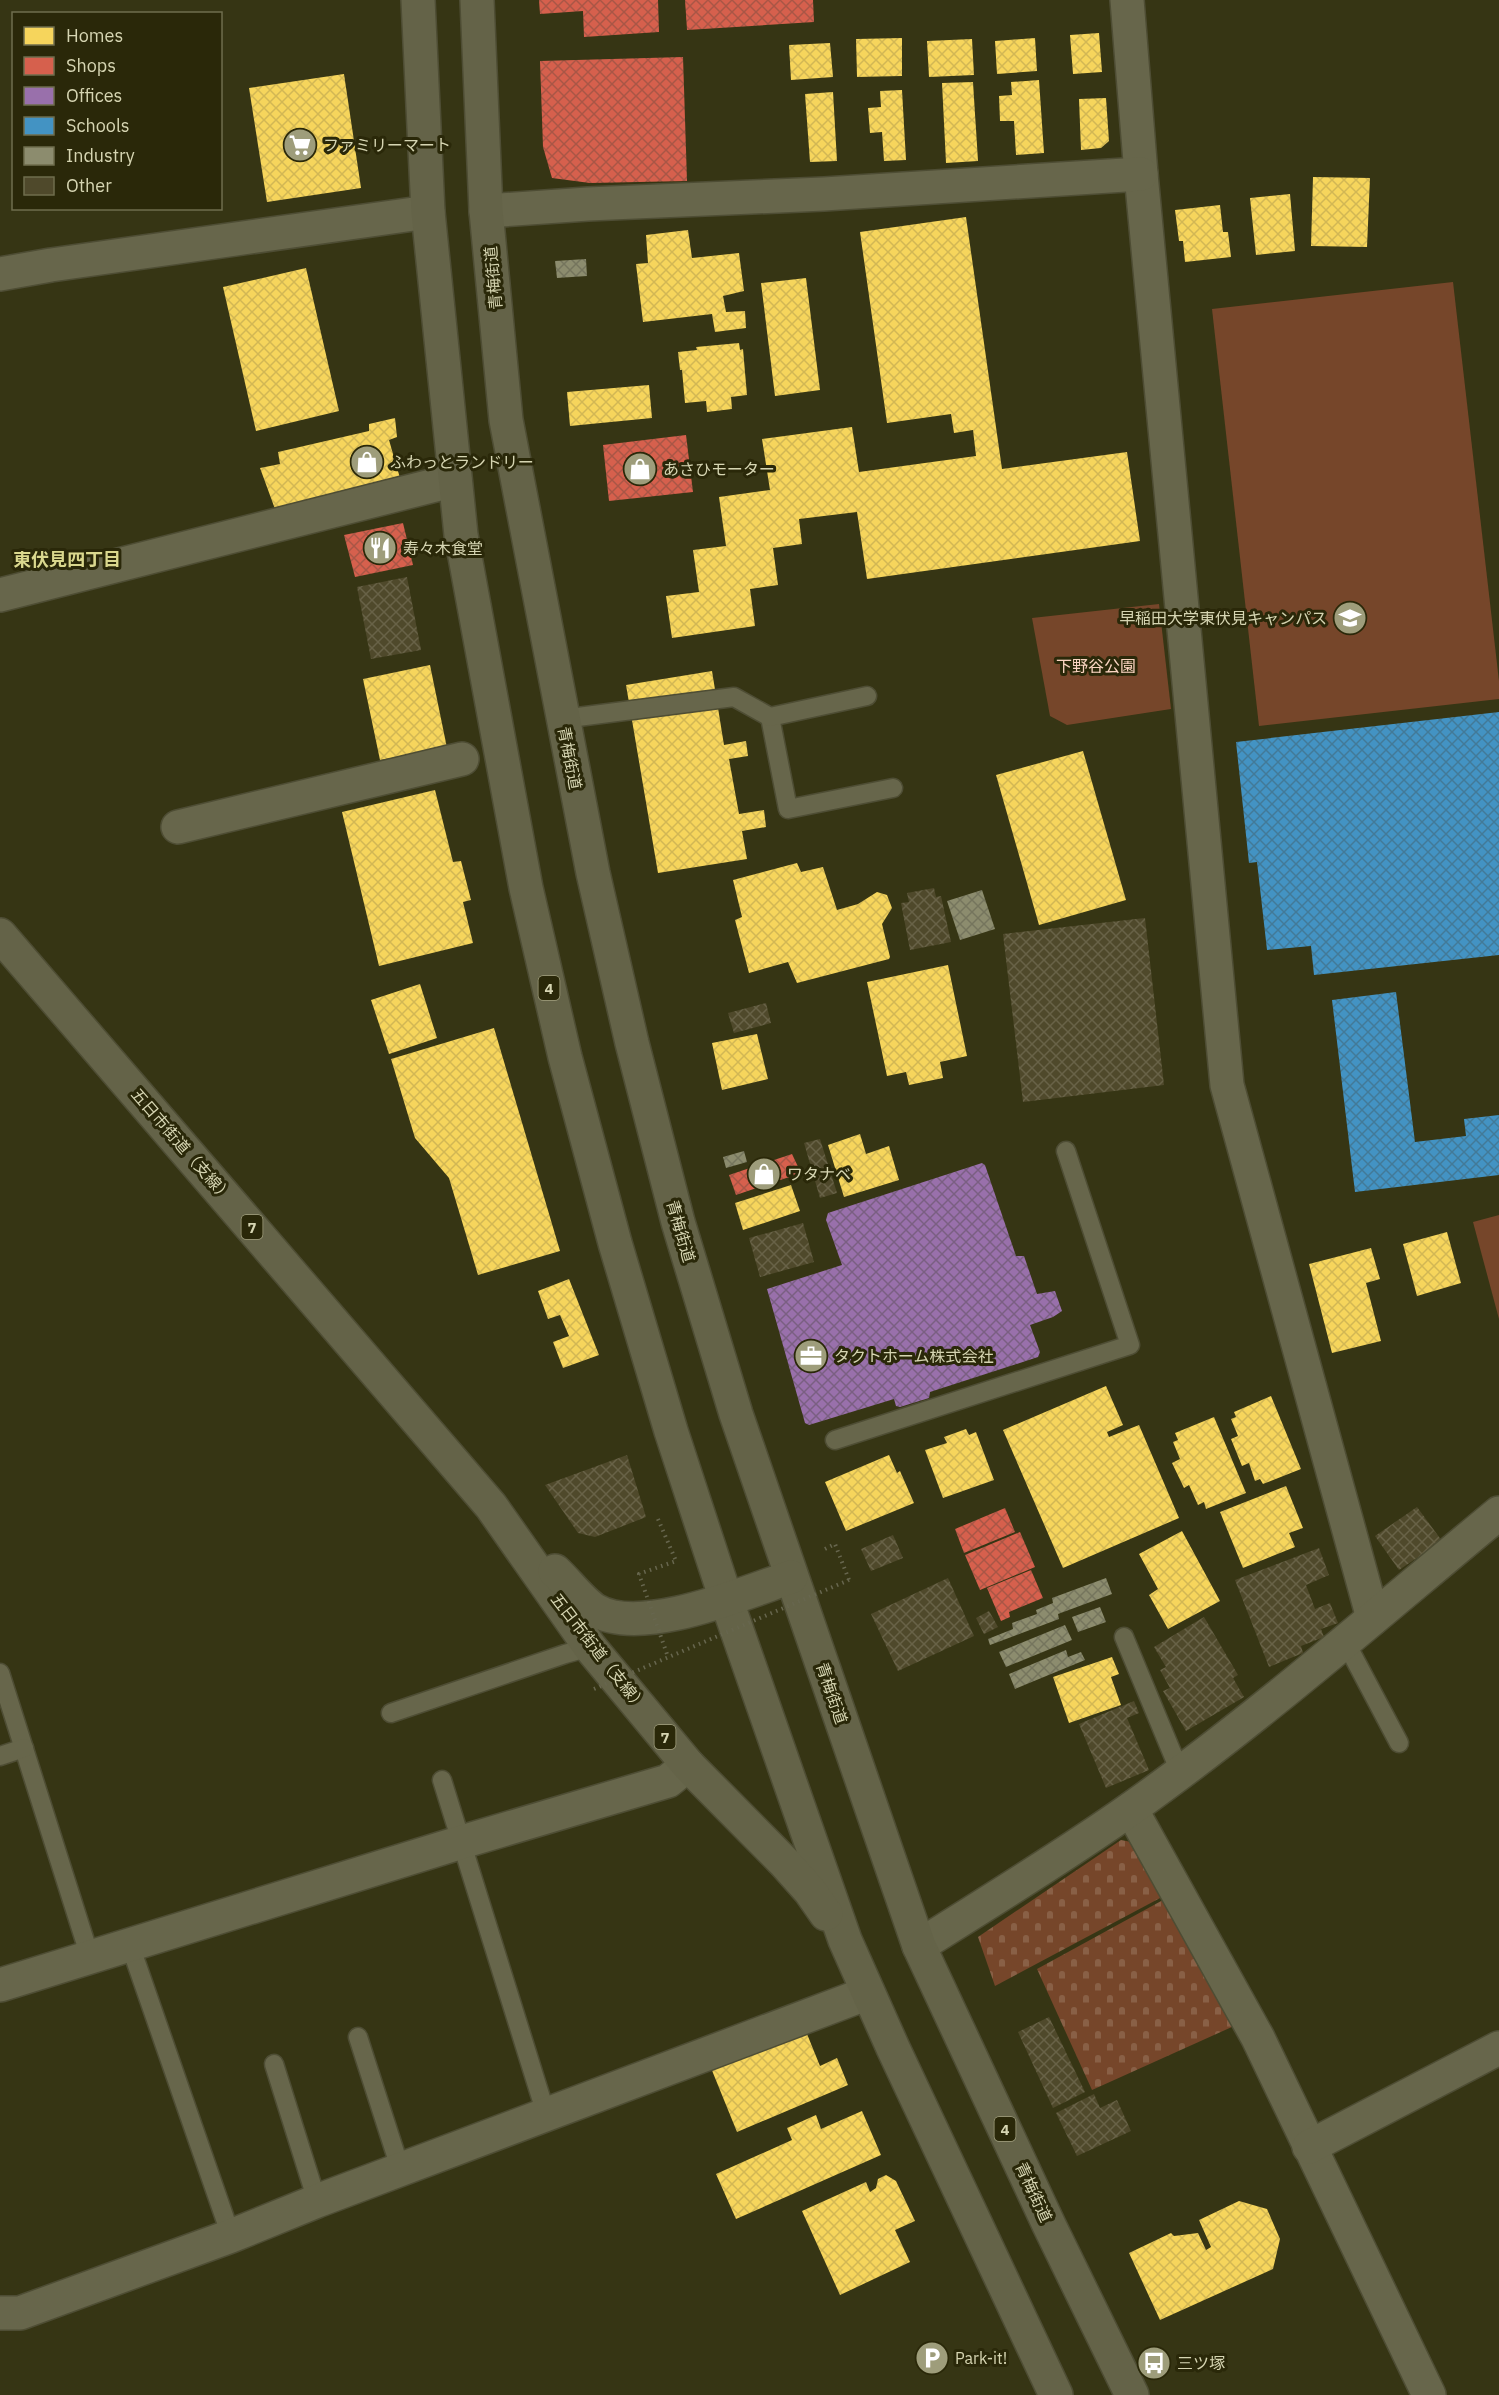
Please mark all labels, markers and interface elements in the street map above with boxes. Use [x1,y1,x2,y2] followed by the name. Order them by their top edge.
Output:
[12,12,222,210] legend
[66,24,123,47] text: Homes
[66,54,116,77] text: Shops
[66,84,122,107] text: Offices
[66,114,130,137] text: Schools
[282,127,318,163] supermarket icon: ファミリーマート
[323,135,451,155] place label: ファミリーマート
[66,144,135,167] text: Industry
[66,174,112,197] text: Other
[480,245,506,311] street label: 青梅街道
[349,444,385,480] shop icon: ふわっとランドリー
[622,451,658,487] shop icon: あさひモーター
[390,452,534,472] place label: ふわっとランドリー
[663,459,775,479] place label: あさひモーター
[362,530,398,566] restaurant icon: 寿々木食堂
[403,538,483,558] place label: 寿々木食堂
[13,548,121,571] district label: 東伏見四丁目
[1332,600,1368,636] school or university icon: 早稲田大学東伏見キャンパス
[1119,608,1327,628] place label: 早稲田大学東伏見キャンパス
[1056,656,1136,676] park label: 下野谷公園
[554,725,586,791] street label: 青梅街道
[538,976,560,1000] road number: 4
[127,1084,237,1206] street label: 五日市街道（支線）
[746,1156,782,1192] shop icon: ワタナベ
[787,1164,851,1184] place label: ワタナベ
[663,1197,699,1265] street label: 青梅街道
[242,1215,262,1239] road number: 7
[793,1338,829,1374] office icon: タクトホーム株式会社
[834,1346,994,1366] place label: タクトホーム株式会社
[547,1589,651,1715] street label: 五日市街道（支線）
[812,1659,852,1727] street label: 青梅街道
[654,1725,676,1749] road number: 7
[994,2117,1016,2141] road number: 4
[1011,2159,1057,2225] street label: 青梅街道
[914,2340,950,2376] parking icon: Park-it!
[1136,2345,1172,2381] bus stop icon: 三ツ塚
[955,2348,1007,2368] place label: Park-it!
[1177,2353,1225,2373] place label: 三ツ塚

